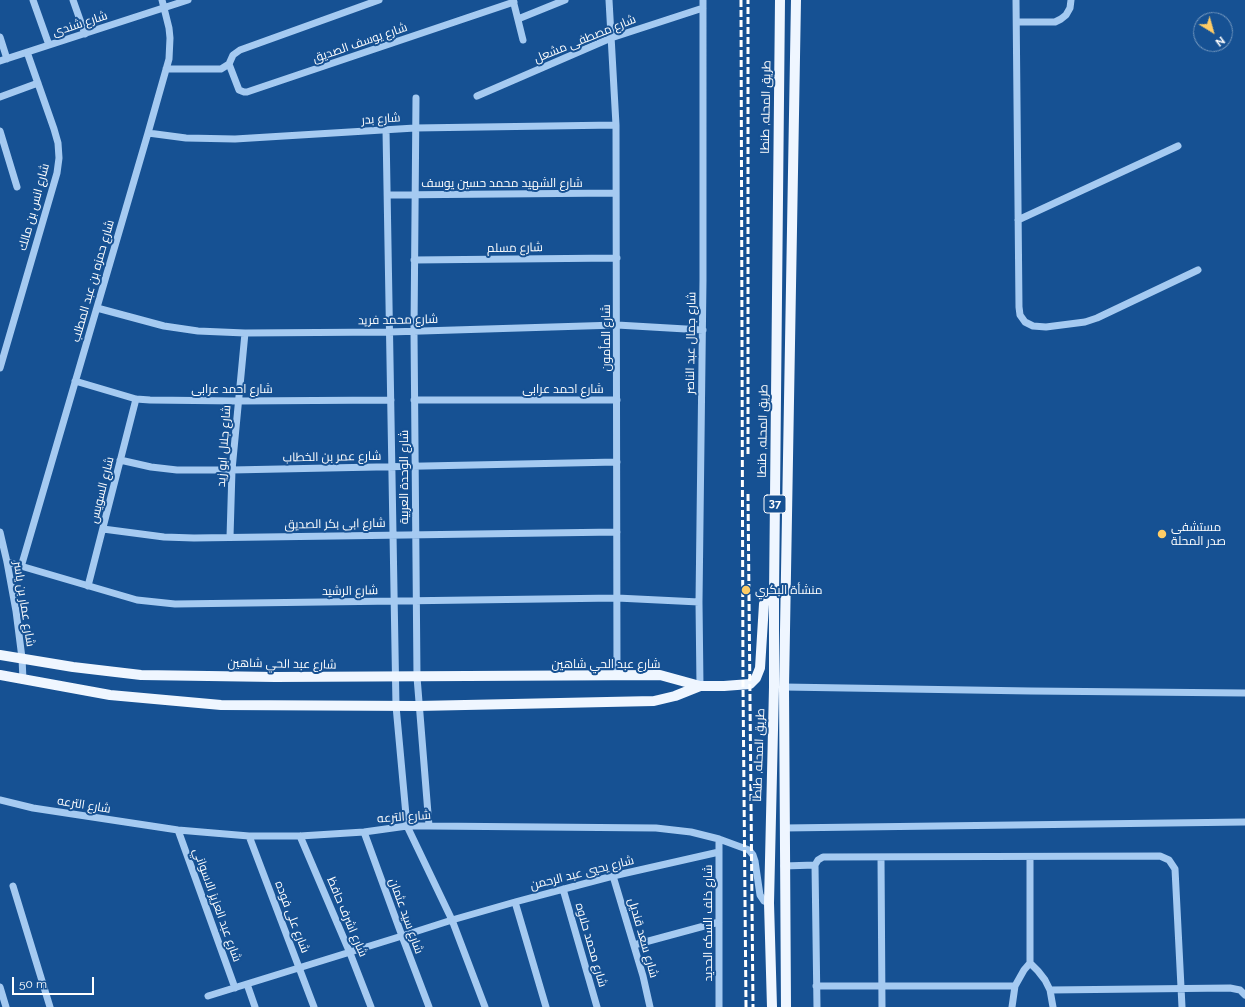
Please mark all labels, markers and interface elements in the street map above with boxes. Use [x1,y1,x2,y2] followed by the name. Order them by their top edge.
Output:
[51,8,109,40] street label: شارع شندى
[532,12,638,66] street label: شارع مصطفى مشعل
[1193,12,1233,52] north arrow
[311,20,409,66] street label: شارع يوسف الصديق
[1213,33,1227,49] text: N
[758,60,774,154] street label: طريق المحله, طنطا
[361,110,401,128] street label: شارع بدر
[15,162,53,252] street label: شارع انس بن مالك
[421,176,583,190] street label: شارع الشهيد محمد حسين يوسف
[69,218,117,344] street label: شارع حمزه بن عبد المطلب
[487,240,543,256] street label: شارع مسلم
[683,292,699,394] street label: شارع جمال عبد الناصر
[599,304,613,372] street label: شارع المأمون
[358,312,438,328] street label: شارع محمد فريد
[191,382,273,396] street label: شارع احمد عرابى
[522,382,604,396] street label: شارع احمد عرابى
[755,384,771,478] street label: طريق المحله, طنطا
[214,404,234,488] street label: شارع جلال ابو زيد
[397,430,411,524] street label: شارع الوحدة العربية
[283,449,381,465] street label: شارع عمر بن الخطاب
[87,455,117,525] street label: شارع السويس
[764,495,786,513] road number: 37
[284,516,386,532] street label: شارع ابى بكر الصديق
[1171,520,1226,548] place label: مستشفى صدر المحلة
[1156,528,1168,540] marker: مستشفى صدر المحلة
[10,560,38,648] street label: شارع عمار بن ياسر
[322,583,378,599] street label: شارع الرشيد
[755,583,822,597] place label: منشأة البكري
[740,584,752,596] marker: منشأة البكري
[227,656,337,672] street label: شارع عبد الحي شاهين
[552,657,660,671] street label: شارع عبد الحي شاهين
[750,708,768,802] street label: طريق المحله, طنطا
[56,794,112,816] street label: شارع الترعه
[377,808,431,826] street label: شارع الترعه
[190,846,244,964] street label: شارع عبد العزيز الاسواني
[529,853,635,893] street label: شارع يحيي عبد الرحمن
[701,865,715,981] street label: شارع خلف السكه الحديد
[324,875,370,959] street label: شارع اشرف حافظ
[386,876,426,956] street label: شارع سيد عثمان
[272,879,312,955] street label: شارع على فوده
[625,897,661,979] street label: شارع سعد قنديل
[572,901,610,989] street label: شارع محمد حلاوه
[14,969,96,995] scale bar
[19,977,47,991] text: 50 m

